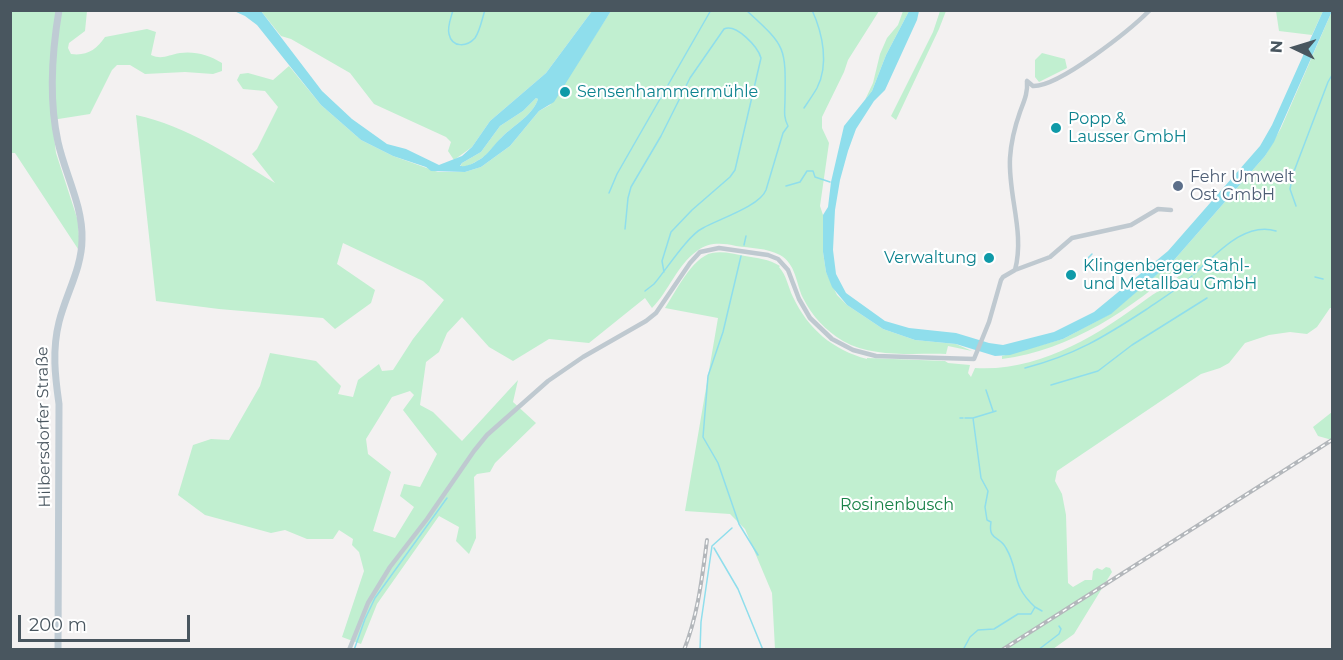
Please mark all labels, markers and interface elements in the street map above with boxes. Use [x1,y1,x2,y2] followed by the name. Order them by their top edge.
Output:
[1265,18,1325,78] north arrow
[1267,40,1286,54] text: N
[577,82,758,102] place label: Sensenhammermühle
[558,85,572,99] marker: Sensenhammermühle
[1068,109,1187,147] place label: Popp & Lausser GmbH
[1049,121,1063,135] marker: Popp & Lausser GmbH
[1190,167,1295,205] place label: Fehr Umwelt Ost GmbH
[1171,179,1185,193] marker: Fehr Umwelt Ost GmbH
[884,248,977,268] place label: Verwaltung
[982,251,996,265] marker: Verwaltung
[1083,256,1257,294] place label: Klingenberger Stahl- und Metallbau GmbH
[1064,268,1078,282] marker: Klingenberger Stahl- und Metallbau GmbH
[33,346,55,508] street label: Hilbersdorfer Straße
[840,495,954,515] park label: Rosinenbusch
[21,603,194,641] scale bar
[29,614,87,636] text: 200 m

